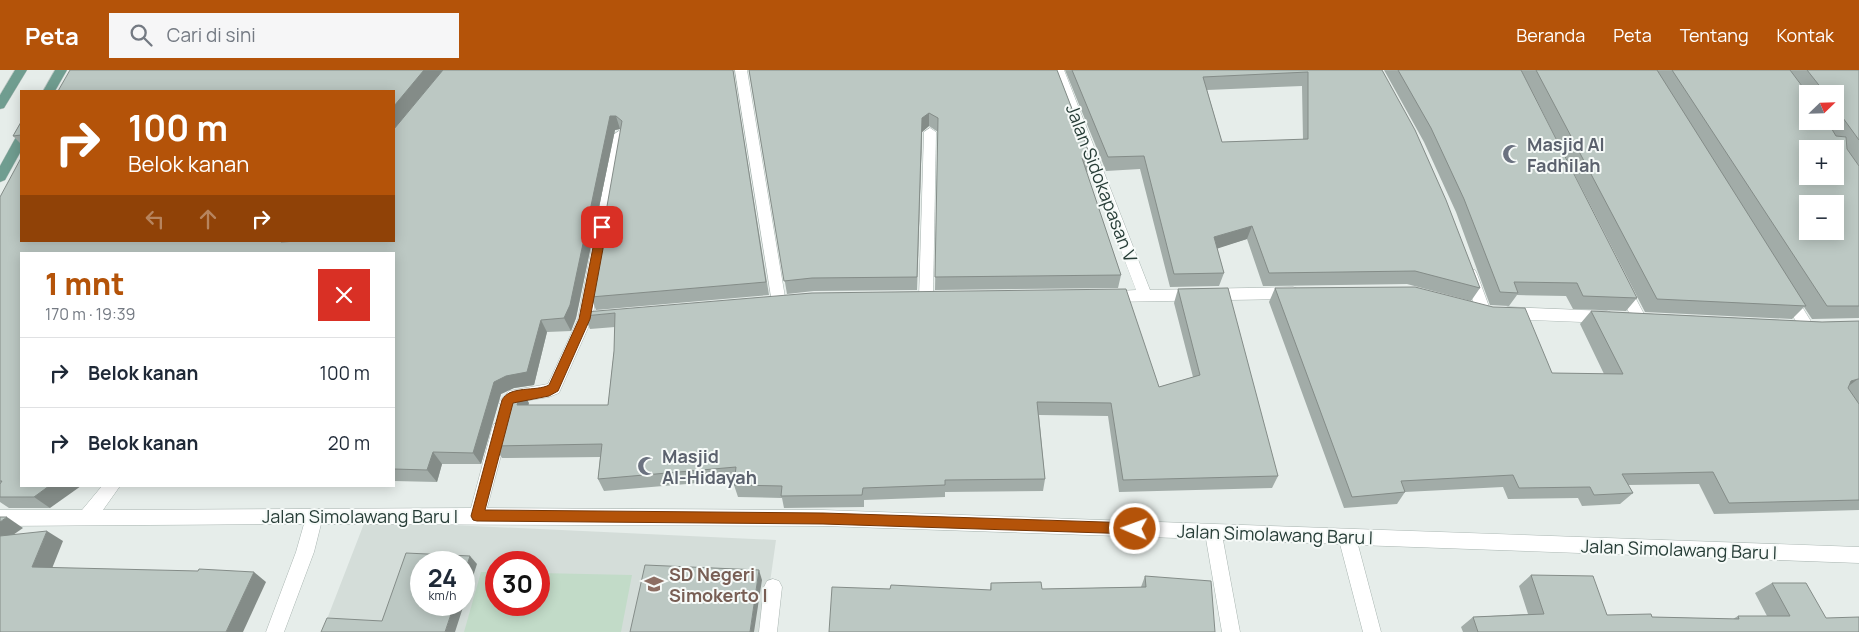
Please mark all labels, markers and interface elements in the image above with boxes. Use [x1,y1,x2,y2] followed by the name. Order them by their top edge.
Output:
[109,13,459,58] search box
[25,19,79,52] text: Peta
[127,21,155,49] icon: search
[167,22,256,48] text: Cari di sini
[1516,23,1585,47] text: Beranda
[1613,23,1652,47] text: Peta
[1680,23,1749,47] text: Tentang
[1777,23,1834,47] text: Kontak
[1799,85,1844,130] north arrow
[1799,85,1844,240] map controls
[1061,100,1143,266] street label: Jalan Sidokapasan V
[128,104,228,152] text: 100 m
[45,110,110,175] icon: right
[1527,132,1605,177] place label: Masjid Al Fadhilah
[1799,140,1844,185] button: +
[1501,143,1523,165] mosque icon: Masjid Al Fadhilah
[128,149,249,179] text: Belok kanan
[1799,195,1844,240] button: −
[141,205,169,233] icon: left
[194,205,222,233] icon: ahead
[247,205,275,233] icon: right
[581,206,623,248] pin
[588,213,616,241] icon: arrive
[45,263,125,304] text: 1 mnt
[318,269,370,321] button: close
[45,303,136,325] text: 170 m · 19:39
[45,359,73,387] icon: right
[88,360,198,386] text: Belok kanan
[319,360,370,386] text: 100 m
[45,429,73,457] icon: right
[88,430,198,456] text: Belok kanan
[328,430,370,456] text: 20 m
[662,444,757,489] place label: Masjid Al-Hidayah
[636,455,658,477] mosque icon: Masjid Al-Hidayah
[1108,502,1160,554] position arrow
[262,504,458,528] street label: Jalan Simolawang Baru I
[1177,519,1373,549] street label: Jalan Simolawang Baru I
[1581,534,1777,564] street label: Jalan Simolawang Baru I
[485,551,550,616] speed limit sign: 30
[428,560,457,595] text: 24
[669,562,768,607] place label: SD Negeri Simokerto I
[643,573,665,595] school or university icon: SD Negeri Simokerto I
[429,587,456,604] text: km/h

